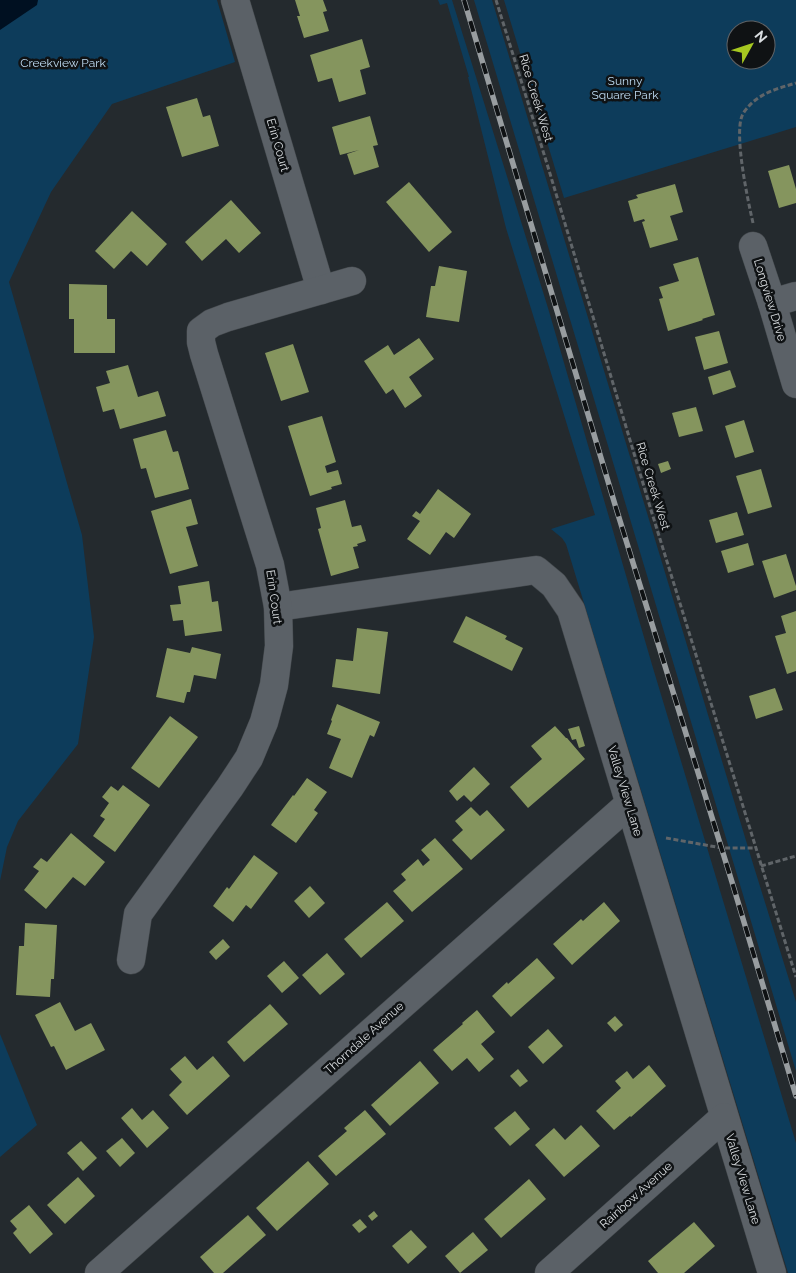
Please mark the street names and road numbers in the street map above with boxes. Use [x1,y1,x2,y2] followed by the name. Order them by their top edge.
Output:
[516,52,556,144] street label: Rice Creek West
[264,117,292,173] street label: Erin Court
[751,257,789,343] street label: Longview Drive
[633,440,673,532] street label: Rice Creek West
[263,569,285,625] street label: Erin Court
[605,744,645,838] street label: Valley View Lane
[321,999,407,1077] street label: Thorndale Avenue
[723,1132,763,1226] street label: Valley View Lane
[597,1159,675,1231] street label: Rainbow Avenue

